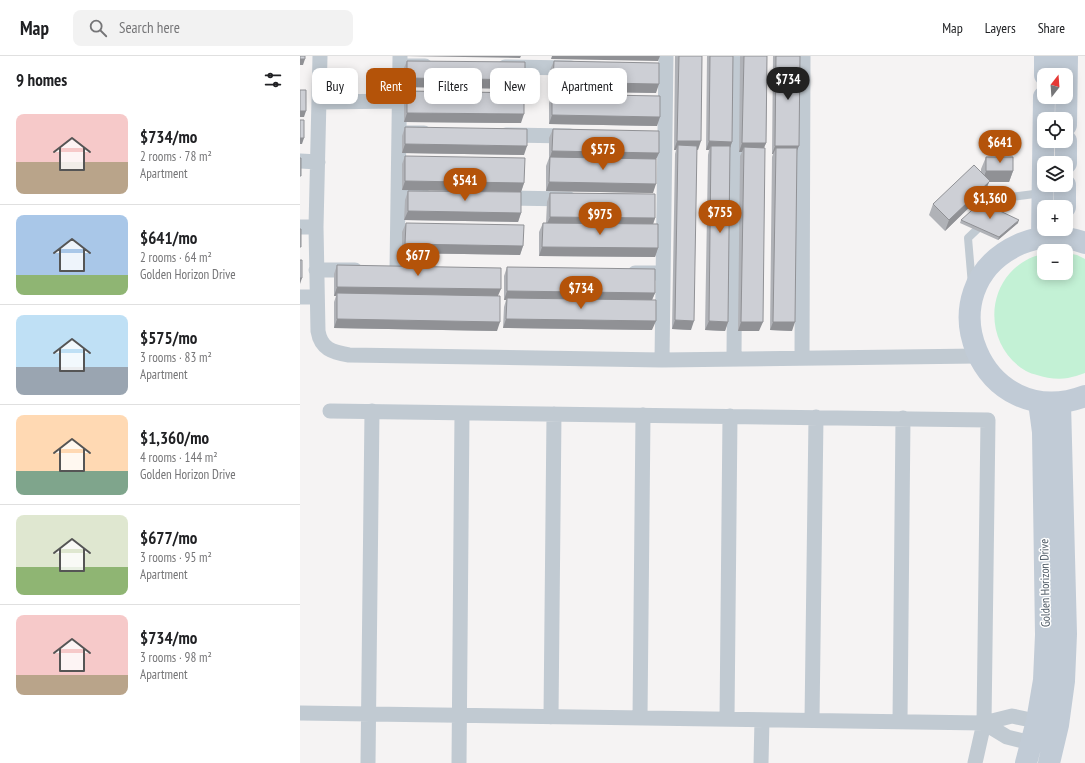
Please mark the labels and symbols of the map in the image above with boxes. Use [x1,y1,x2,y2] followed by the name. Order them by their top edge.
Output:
[764,67,812,101] pin: $734
[1037,68,1073,104] north arrow
[976,130,1024,164] pin: $641
[579,137,627,171] pin: $575
[441,168,489,202] pin: $541
[957,186,1023,220] pin: $1,360
[696,200,744,234] pin: $755
[576,202,624,236] pin: $975
[394,243,442,277] pin: $677
[557,276,605,310] pin: $734
[1036,539,1053,627] street label: Golden Horizon Drive

